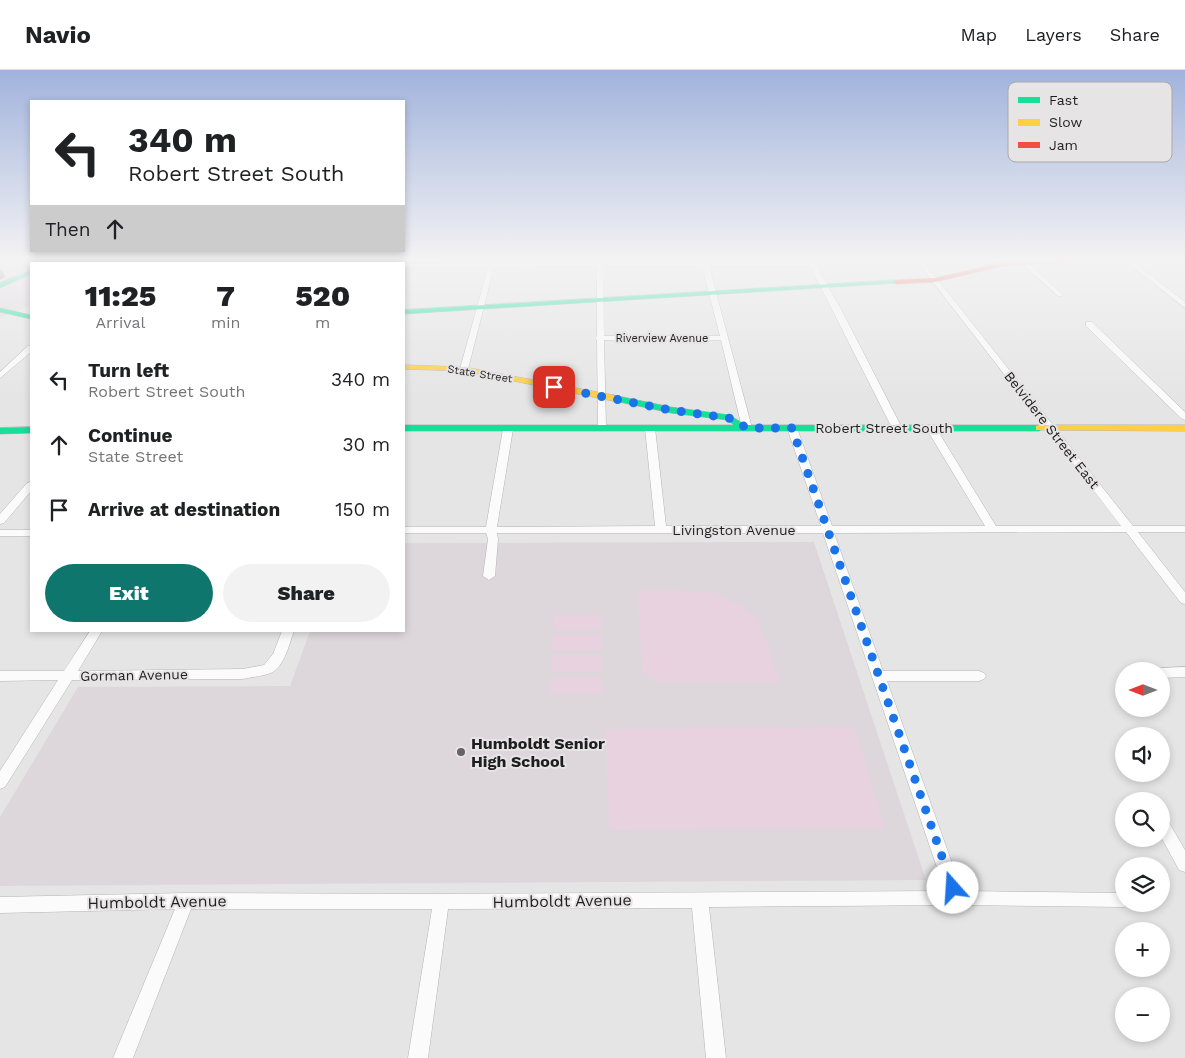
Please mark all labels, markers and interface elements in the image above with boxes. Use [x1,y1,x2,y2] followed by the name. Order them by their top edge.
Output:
[25,21,91,49] text: Navio
[960,24,997,45] text: Map
[1025,24,1082,45] text: Layers
[1110,24,1160,45] text: Share
[1008,82,1172,162] legend
[1049,92,1078,108] text: Fast
[1049,114,1082,130] text: Slow
[128,119,237,161] text: 340 m
[45,120,110,185] icon: left
[1049,137,1078,153] text: Jam
[128,161,344,186] text: Robert Street South
[101,215,129,243] icon: ahead
[45,218,91,241] text: Then
[85,278,156,313] text: 11:25
[216,278,235,313] text: 7
[295,278,350,313] text: 520
[96,313,145,332] text: Arrival
[211,313,240,332] text: min
[315,313,330,332] text: m
[616,332,708,345] street label: Riverview Avenue
[88,359,169,382] text: Turn left
[447,362,514,386] street label: State Street
[45,366,73,394] icon: left
[533,366,575,408] pin
[331,368,390,391] text: 340 m
[1001,368,1103,492] street label: Belvidere Street East
[540,373,568,401] icon: arrive
[88,382,245,401] text: Robert Street South
[815,420,953,436] street label: Robert Street South
[88,424,172,447] text: Continue
[45,431,73,459] icon: ahead
[343,433,390,456] text: 30 m
[88,447,183,466] text: State Street
[45,496,73,524] icon: arrive
[88,498,280,521] text: Arrive at destination
[335,498,390,521] text: 150 m
[672,522,796,538] street label: Livingston Avenue
[45,564,213,622] button: Exit
[223,564,390,622] button: Share
[1115,662,1170,718] north arrow
[1115,662,1170,1042] map controls
[80,666,188,684] street label: Gorman Avenue
[1115,727,1170,782] button: sound
[471,734,605,771] place label: Humboldt Senior High School
[455,746,467,758] marker: Humboldt Senior High School
[1115,792,1170,847] button: search
[1115,857,1170,912] button: layers
[926,861,978,913] position arrow
[492,890,632,912] street label: Humboldt Avenue
[87,891,227,913] street label: Humboldt Avenue
[1115,922,1170,977] button: +
[1115,987,1170,1042] button: −

